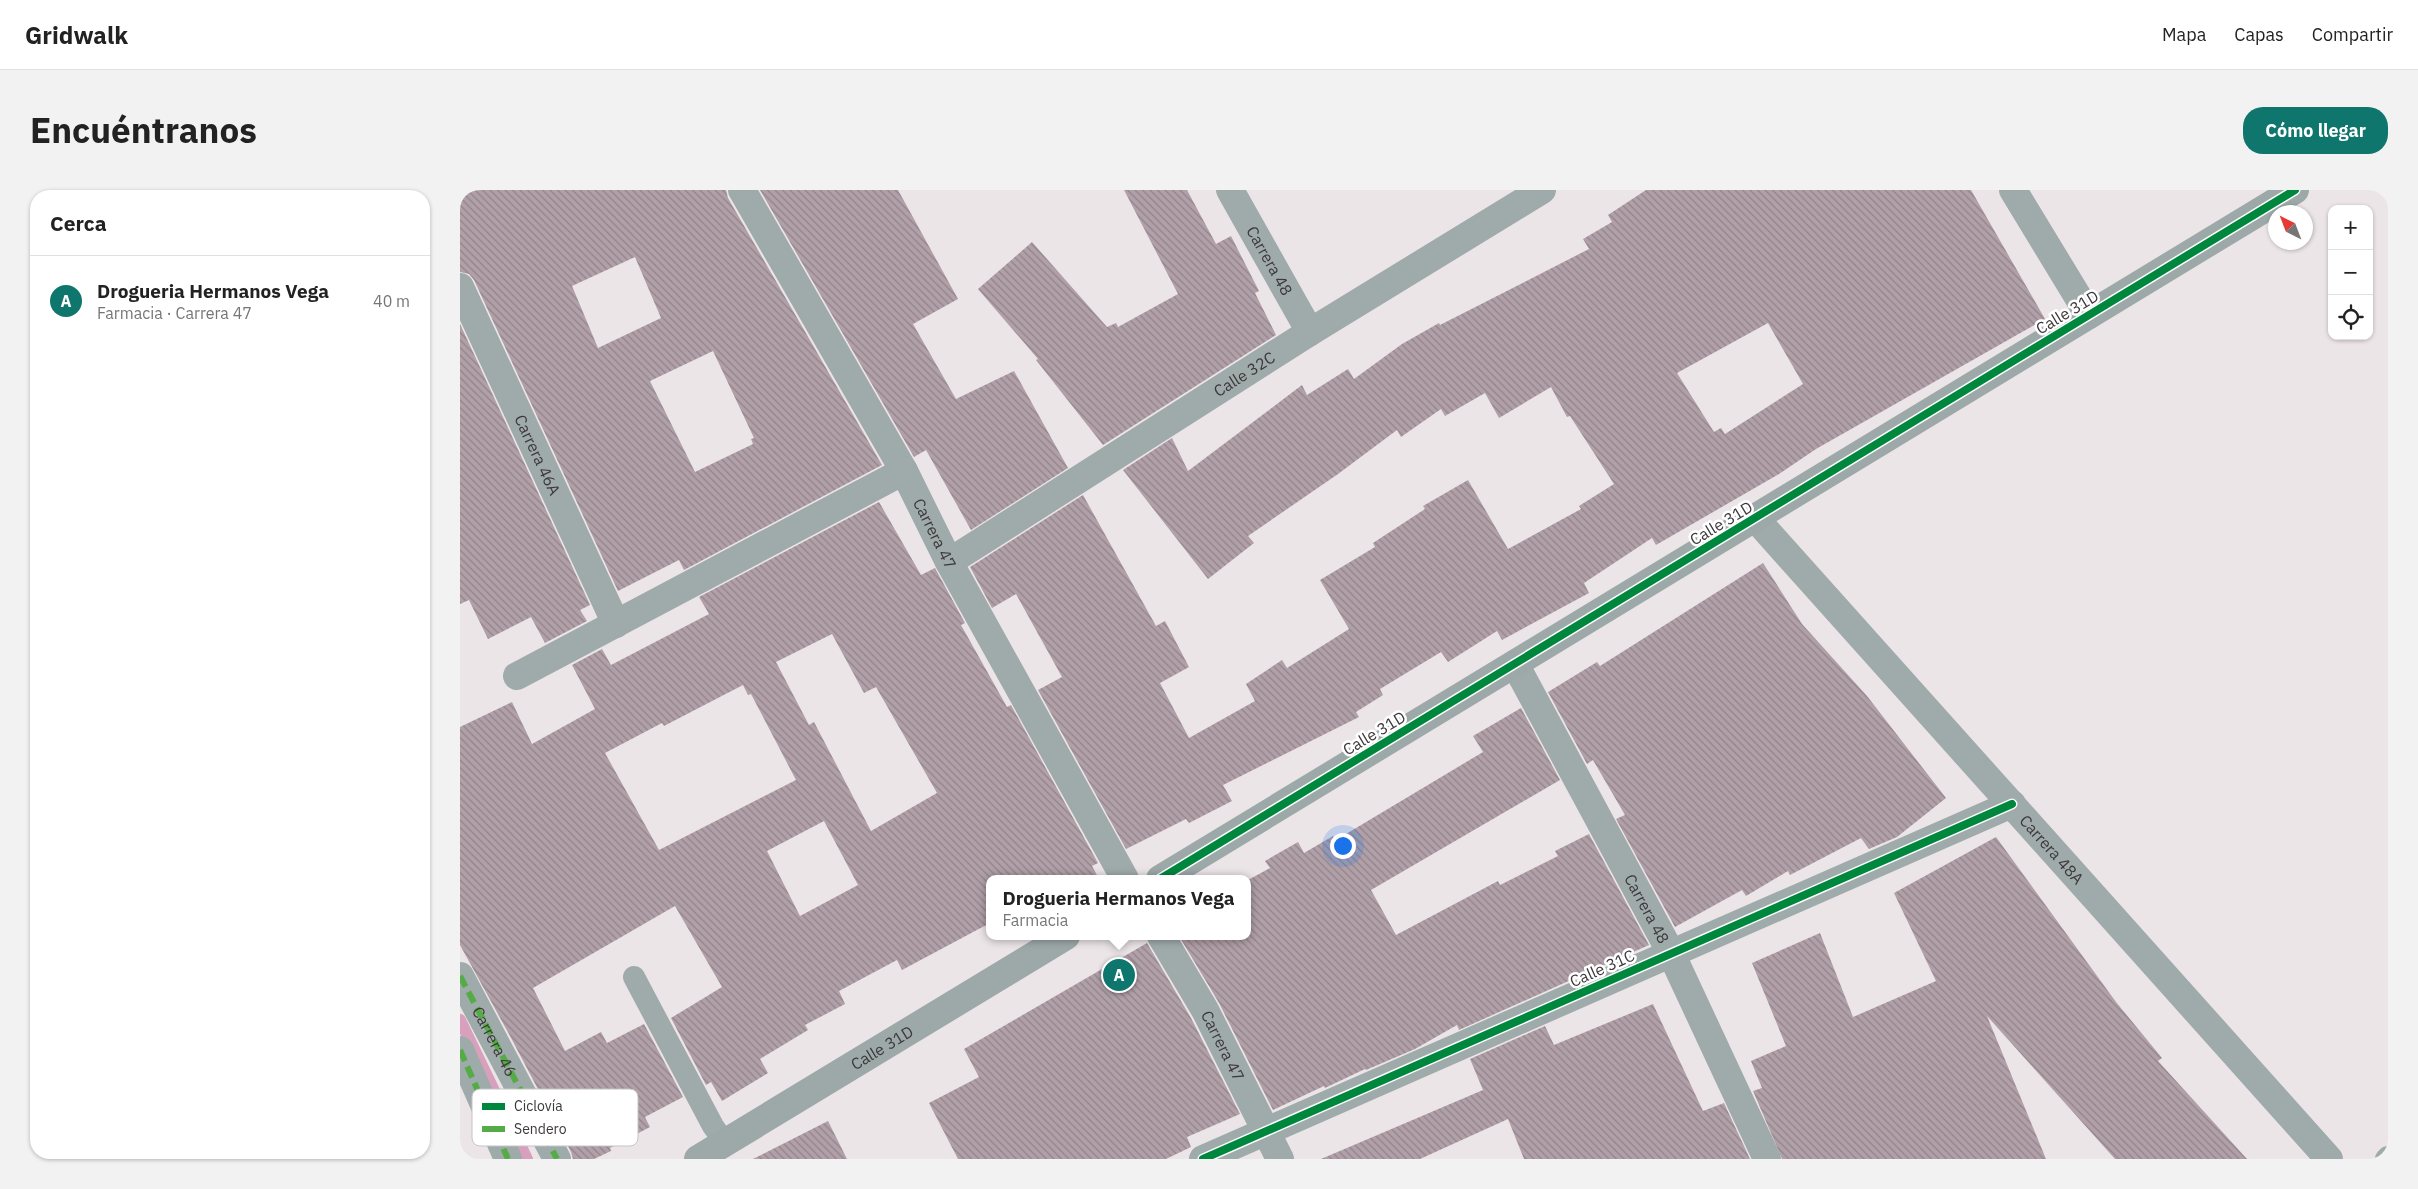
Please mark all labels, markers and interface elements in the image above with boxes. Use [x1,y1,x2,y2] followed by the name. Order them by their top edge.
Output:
[25,19,128,51] text: Gridwalk
[2162,23,2206,46] text: Mapa
[2234,23,2284,46] text: Capas
[2312,23,2393,46] text: Compartir
[30,107,257,153] text: Encuéntranos
[2243,107,2388,154] button: Cómo llegar
[2268,205,2313,250] north arrow
[2328,205,2373,340] map controls
[2328,205,2373,250] button: +
[50,209,107,237] text: Cerca
[1242,222,1297,299] street label: Carrera 48
[2328,250,2373,295] button: −
[97,279,329,303] text: Drogueria Hermanos Vega
[2032,286,2102,338] street label: Calle 31D
[61,291,71,311] text: A
[373,291,410,311] text: 40 m
[2328,295,2373,340] button: locate
[97,303,252,323] text: Farmacia · Carrera 47
[1210,347,1279,401] street label: Calle 32C
[510,411,565,498] street label: Carrera 46A
[909,495,961,572] street label: Carrera 47
[1686,497,1756,549] street label: Calle 31D
[1339,707,1409,759] street label: Calle 31D
[2016,811,2088,888] street label: Carrera 48A
[1330,833,1356,859] your location
[1620,870,1674,947] street label: Carrera 48
[986,875,1251,940] popup
[1003,886,1235,910] text: Drogueria Hermanos Vega
[1003,910,1068,930] text: Farmacia
[1567,945,1638,991] street label: Calle 31C
[1103,956,1135,994] pin: A
[468,1003,521,1080] street label: Carrera 46
[1197,1007,1249,1084] street label: Carrera 47
[847,1021,917,1074] street label: Calle 31D
[472,1089,638,1146] legend
[514,1097,563,1115] text: Ciclovía
[514,1120,567,1138] text: Sendero

